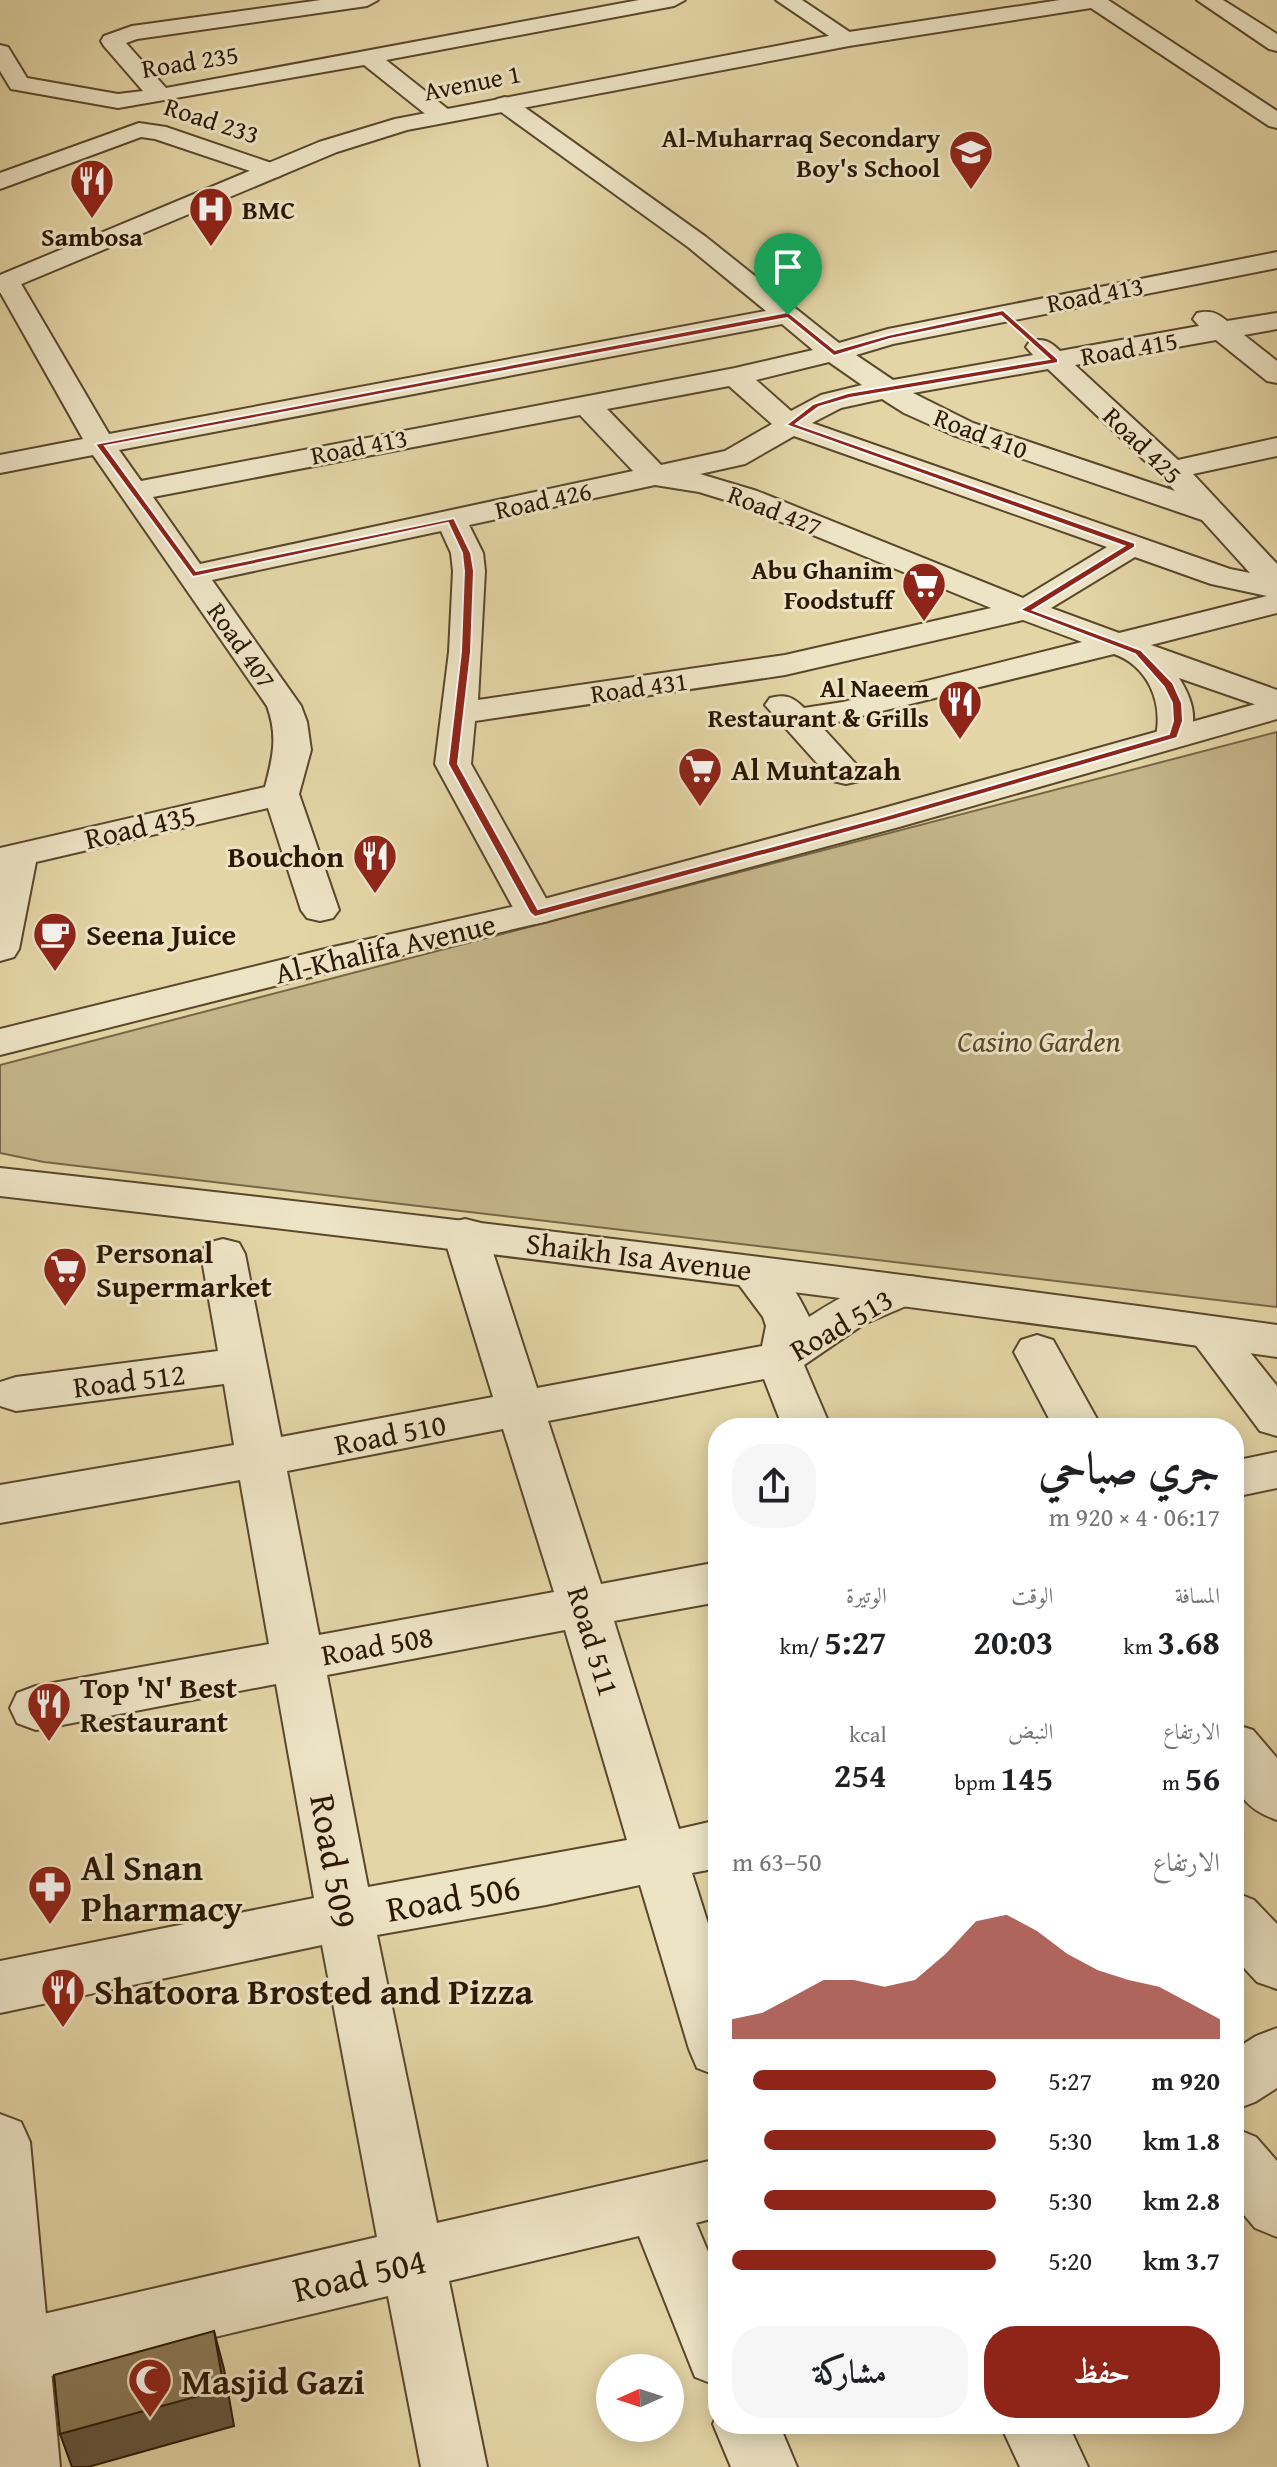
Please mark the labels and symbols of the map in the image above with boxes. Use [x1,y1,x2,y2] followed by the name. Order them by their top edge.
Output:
[139,34,241,88] street label: Road 235
[420,53,524,111] street label: Avenue 1
[160,86,264,154] street label: Road 233
[662,118,941,187] place label: Al-Muharraq Secondary Boy's School
[947,128,995,191] school or university icon: Al-Muharraq Secondary Boy's School
[68,157,116,220] restaurant icon: Sambosa
[187,185,235,248] hospital icon: BMC
[242,190,295,229] place label: BMC
[41,217,144,256] place label: Sambosa
[754,233,822,315] pin
[1043,266,1147,322] street label: Road 413
[1078,320,1180,376] street label: Road 415
[928,397,1034,469] street label: Road 410
[1094,397,1192,493] street label: Road 425
[307,418,411,474] street label: Road 413
[491,471,595,529] street label: Road 426
[722,474,828,546] street label: Road 427
[751,550,896,619] place label: Abu Ghanim Foodstuff
[900,560,948,623] supermarket icon: Abu Ghanim Foodstuff
[198,594,286,696] street label: Road 407
[588,661,690,713] street label: Road 431
[708,668,930,737] place label: Al Naeem Restaurant & Grills
[936,678,984,741] restaurant icon: Al Naeem Restaurant & Grills
[676,745,724,808] supermarket icon: Al Muntazah
[731,747,901,791] place label: Al Muntazah
[80,792,200,860] street label: Road 435
[351,832,399,895] restaurant icon: Bouchon
[227,834,344,878] place label: Bouchon
[270,901,500,995] street label: Al-Khalifa Avenue
[31,910,79,973] cafe icon: Seena Juice
[86,912,236,956] place label: Seena Juice
[957,1019,1121,1063] park label: Casino Garden
[524,1220,754,1292] street label: Shaikh Isa Avenue
[96,1230,273,1308] place label: Personal Supermarket
[41,1245,89,1308] supermarket icon: Personal Supermarket
[781,1277,901,1371] street label: Road 513
[70,1351,188,1409] street label: Road 512
[330,1402,450,1466] street label: Road 510
[556,1581,632,1701] street label: Road 511
[318,1614,436,1676] street label: Road 508
[80,1665,238,1743] place label: Top 'N' Best Restaurant
[25,1680,73,1743] restaurant icon: Top 'N' Best Restaurant
[297,1790,373,1932] street label: Road 509
[81,1840,243,1934] place label: Al Snan Pharmacy
[382,1859,524,1935] street label: Road 506
[26,1863,74,1926] pharmacy icon: Al Snan Pharmacy
[94,1964,534,2017] place label: Shatoora Brosted and Pizza
[39,1966,87,2029] restaurant icon: Shatoora Brosted and Pizza
[287,2233,431,2315] street label: Road 504
[181,2354,365,2407] place label: Masjid Gazi
[596,2354,684,2442] north arrow
[126,2356,174,2419] mosque icon: Masjid Gazi

